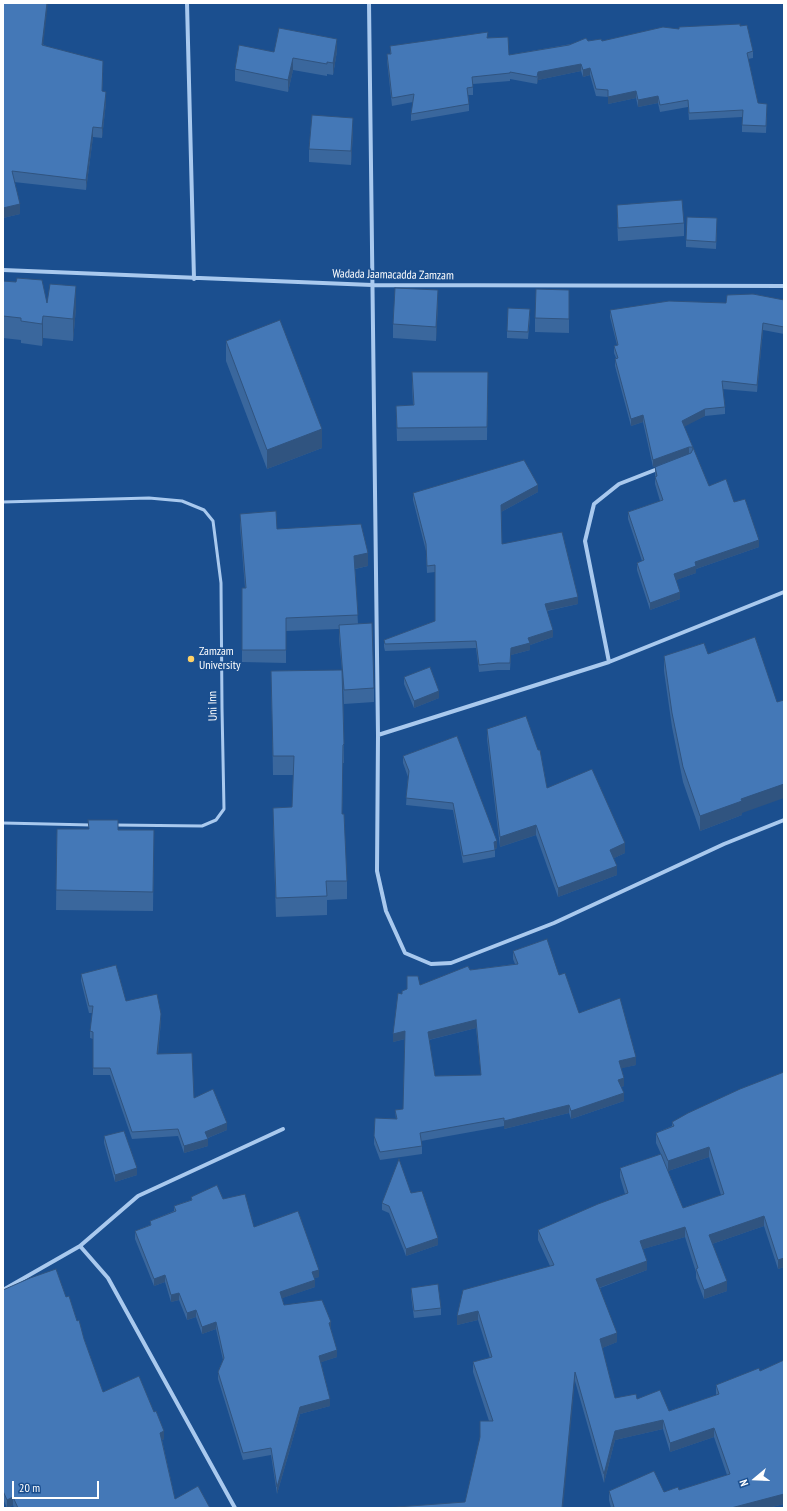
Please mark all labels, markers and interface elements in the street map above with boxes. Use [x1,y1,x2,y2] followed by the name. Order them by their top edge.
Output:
[332,267,454,283] street label: Wadada Jaamacadda Zamzam
[199,645,240,673] place label: Zamzam University
[186,654,196,664] marker: Zamzam University
[206,691,220,721] street label: Uni Inn
[735,1459,775,1499] north arrow
[14,1473,101,1499] scale bar
[736,1478,751,1488] text: N
[19,1480,40,1495] text: 20 m

